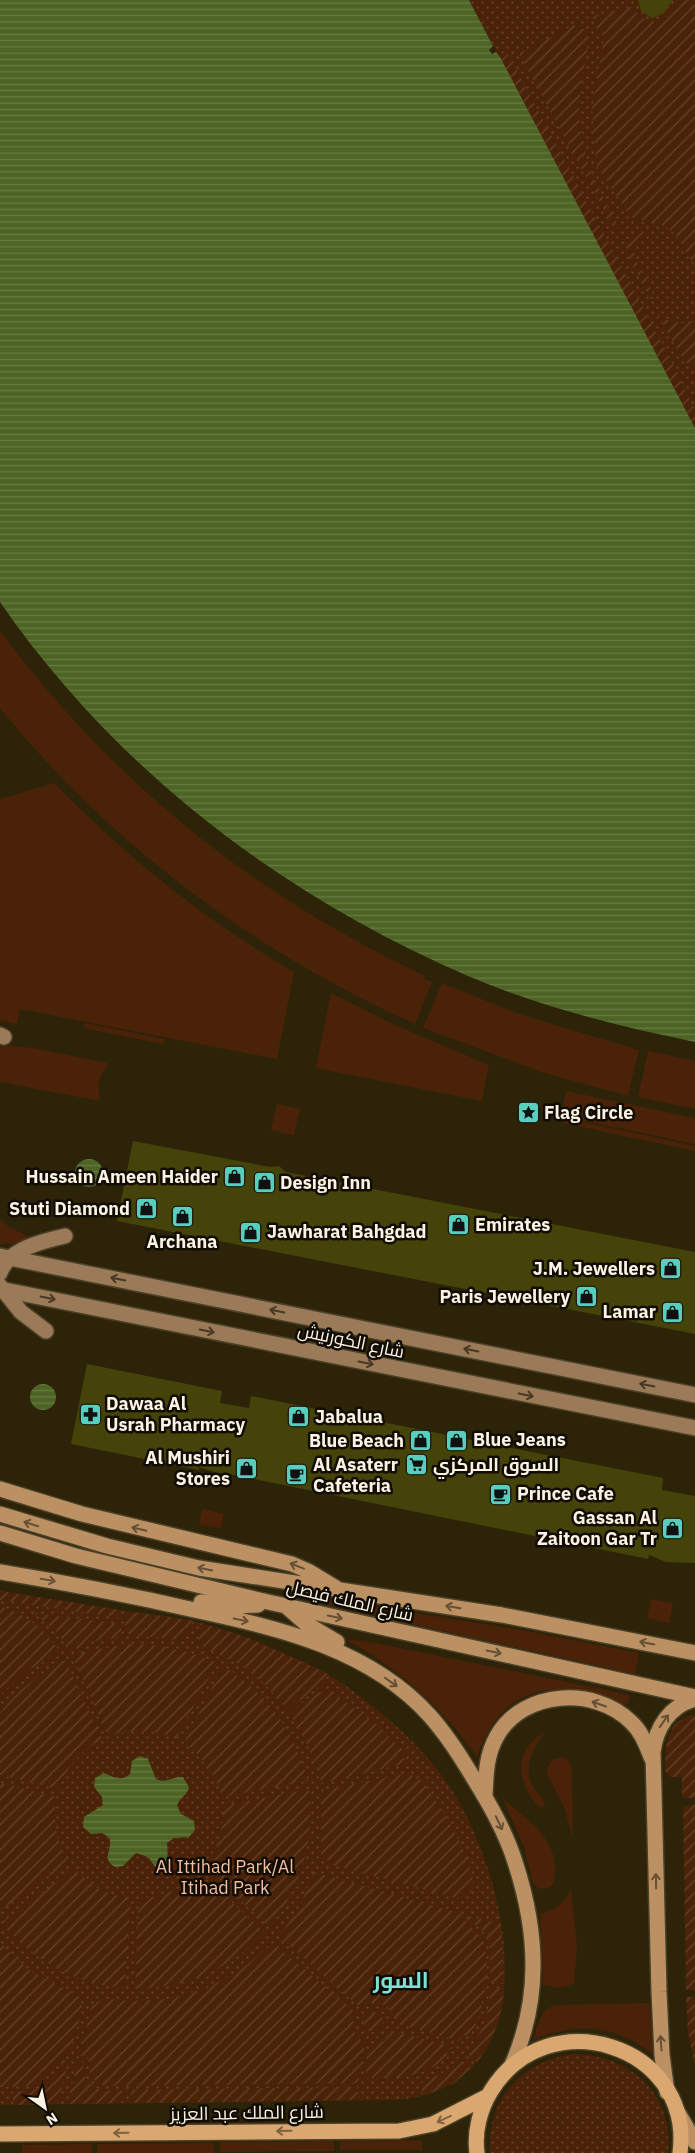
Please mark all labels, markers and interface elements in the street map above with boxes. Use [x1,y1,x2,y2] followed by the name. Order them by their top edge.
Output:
[516,1101,540,1125] place icon: Flag Circle
[544,1101,633,1124] place label: Flag Circle
[25,1165,218,1188] place label: Hussain Ameen Haider
[222,1165,246,1189] shop icon: Hussain Ameen Haider
[252,1171,276,1195] shop icon: Design Inn
[280,1171,371,1194] place label: Design Inn
[9,1197,130,1220] place label: Stuti Diamond
[134,1197,158,1221] shop icon: Stuti Diamond
[170,1205,194,1229] shop icon: Archana
[447,1213,471,1237] shop icon: Emirates
[475,1213,550,1236] place label: Emirates
[239,1220,263,1244] shop icon: Jawharat Bahgdad
[267,1220,427,1243] place label: Jawharat Bahgdad
[147,1230,217,1253] place label: Archana
[533,1257,655,1280] place label: J.M. Jewellers
[659,1257,683,1281] shop icon: J.M. Jewellers
[110,1274,126,1284] one-way arrow
[439,1285,570,1308] place label: Paris Jewellery
[574,1285,598,1309] shop icon: Paris Jewellery
[39,1294,55,1304] one-way arrow
[603,1300,656,1323] place label: Lamar
[660,1300,684,1324] shop icon: Lamar
[269,1306,285,1315] one-way arrow
[295,1318,407,1364] street label: شارع الكورنيش
[199,1326,215,1336] one-way arrow
[463,1345,479,1355] one-way arrow
[358,1359,374,1368] one-way arrow
[640,1380,656,1389] one-way arrow
[517,1391,533,1400] one-way arrow
[106,1392,245,1436] place label: Dawaa Al Usrah Pharmacy
[78,1402,102,1426] pharmacy icon: Dawaa Al Usrah Pharmacy
[287,1405,311,1429] shop icon: Jabalua
[315,1405,383,1428] place label: Jabalua
[445,1428,469,1452] shop icon: Blue Jeans
[473,1428,566,1451] place label: Blue Jeans
[309,1429,404,1452] place label: Blue Beach
[408,1429,432,1453] shop icon: Blue Beach
[145,1446,230,1490] place label: Al Mushiri Stores
[313,1453,398,1497] place label: Al Asaterr Cafeteria
[405,1453,429,1477] supermarket icon: السوق المركزي
[433,1453,559,1479] place label: السوق المركزي
[234,1456,258,1480] shop icon: Al Mushiri Stores
[285,1463,309,1487] cafe icon: Al Asaterr Cafeteria
[489,1482,513,1506] cafe icon: Prince Cafe
[517,1482,614,1505] place label: Prince Cafe
[537,1506,658,1550] place label: Gassan Al Zaitoon Gar Tr
[661,1516,685,1540] shop icon: Gassan Al Zaitoon Gar Tr
[23,1518,39,1528] one-way arrow
[132,1523,148,1533] one-way arrow
[290,1561,305,1570] one-way arrow
[197,1563,213,1573] one-way arrow
[284,1575,416,1627] street label: شارع الملك فيصل
[40,1576,56,1586] one-way arrow
[445,1602,461,1612] one-way arrow
[326,1613,342,1622] one-way arrow
[233,1615,249,1625] one-way arrow
[640,1638,656,1648] one-way arrow
[485,1648,501,1657] one-way arrow
[383,1677,397,1687] one-way arrow
[592,1699,607,1708] one-way arrow
[659,1714,669,1728] one-way arrow
[495,1815,504,1830] one-way arrow
[156,1855,294,1899] park label: Al Ittihad Park/Al Itihad Park
[651,1873,661,1890] one-way arrow
[372,1965,429,1994] district label: السور
[657,2035,666,2051] one-way arrow
[20,2083,70,2133] north arrow
[169,2100,324,2126] street label: شارع الملك عبد العزيز
[43,2109,61,2129] text: N
[437,2114,452,2124] one-way arrow
[276,2127,292,2136] one-way arrow
[114,2128,130,2138] one-way arrow

